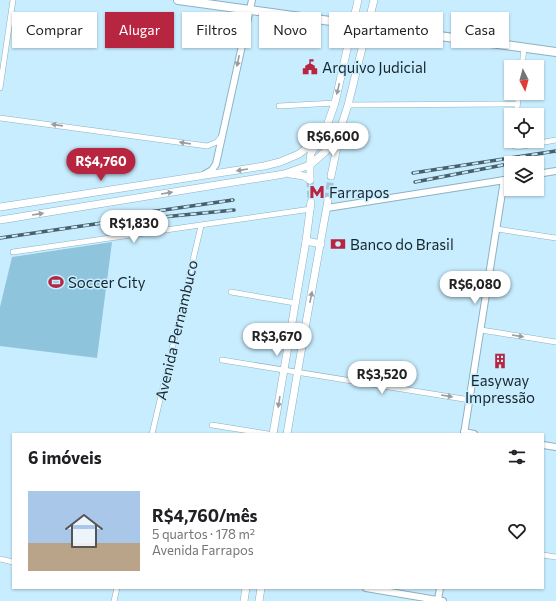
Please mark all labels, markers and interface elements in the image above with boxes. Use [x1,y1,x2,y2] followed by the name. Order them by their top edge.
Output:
[12,12,97,48] chip: Comprar
[105,12,174,48] chip: Alugar
[182,12,251,48] chip: Filtros
[259,12,321,48] chip: Novo
[329,12,443,48] chip: Apartamento
[451,12,509,48] chip: Casa
[235,55,241,68] one-way arrow
[301,58,319,76] public building icon: Arquivo Judicial
[322,58,427,76] place label: Arquivo Judicial
[504,60,544,100] north arrow
[504,60,544,196] map controls
[335,83,341,95] one-way arrow
[504,108,544,148] button: locate
[51,122,63,128] one-way arrow
[296,123,370,157] pin: R$6,600
[307,128,359,144] text: R$6,600
[179,140,192,146] one-way arrow
[64,148,138,182] pin: R$4,760
[75,153,127,169] text: R$4,760
[504,156,544,196] button: layers
[236,167,248,173] one-way arrow
[308,183,326,201] metro station icon: Farrapos
[329,183,390,201] place label: Farrapos
[161,189,173,195] one-way arrow
[32,210,45,216] one-way arrow
[97,210,171,244] pin: R$1,830
[109,215,159,231] text: R$1,830
[329,235,347,253] bank icon: Banco do Brasil
[350,235,454,253] place label: Banco do Brasil
[151,258,201,402] street label: Avenida Pernambuco
[438,271,512,305] pin: R$6,080
[47,273,65,291] sports icon: Soccer City
[68,273,146,291] place label: Soccer City
[449,276,501,292] text: R$6,080
[308,291,314,303] one-way arrow
[240,323,314,357] pin: R$3,670
[252,328,302,344] text: R$3,670
[512,333,524,339] one-way arrow
[491,352,509,370] building icon: Easyway Impressão
[345,361,419,395] pin: R$3,520
[357,366,407,382] text: R$3,520
[465,371,535,406] place label: Easyway Impressão
[441,394,453,400] one-way arrow
[276,396,282,408] one-way arrow
[506,446,528,468] icon: filters
[28,447,102,468] text: 6 imóveis
[152,505,258,526] text: R$4,760/mês
[60,507,108,555] icon: home
[506,520,528,542] icon: heart
[152,526,255,542] text: 5 quartos · 178 m²
[152,542,254,558] text: Avenida Farrapos

